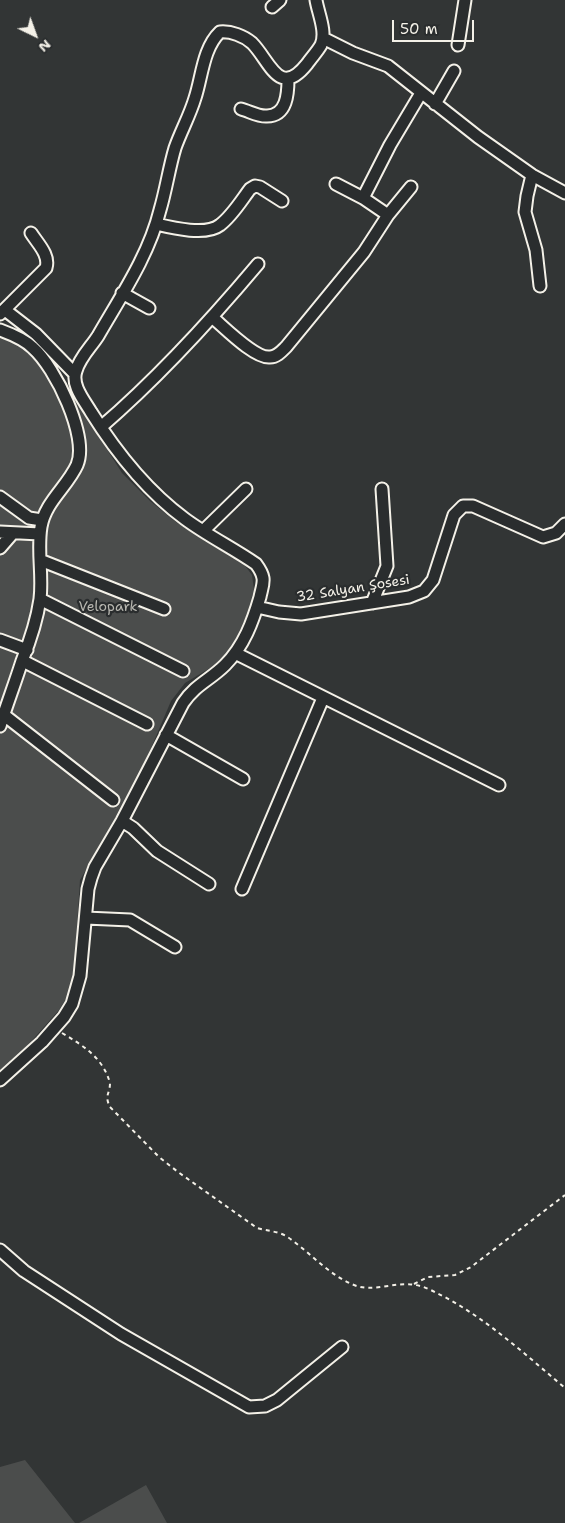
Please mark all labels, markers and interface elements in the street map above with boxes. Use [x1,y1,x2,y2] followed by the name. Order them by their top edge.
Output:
[10,10,60,60] north arrow
[395,10,478,42] scale bar
[400,19,438,39] text: 50 m
[35,36,55,57] text: N
[295,572,411,606] street label: 32 Salyan Şosesi
[78,599,138,615] park label: Velopark

